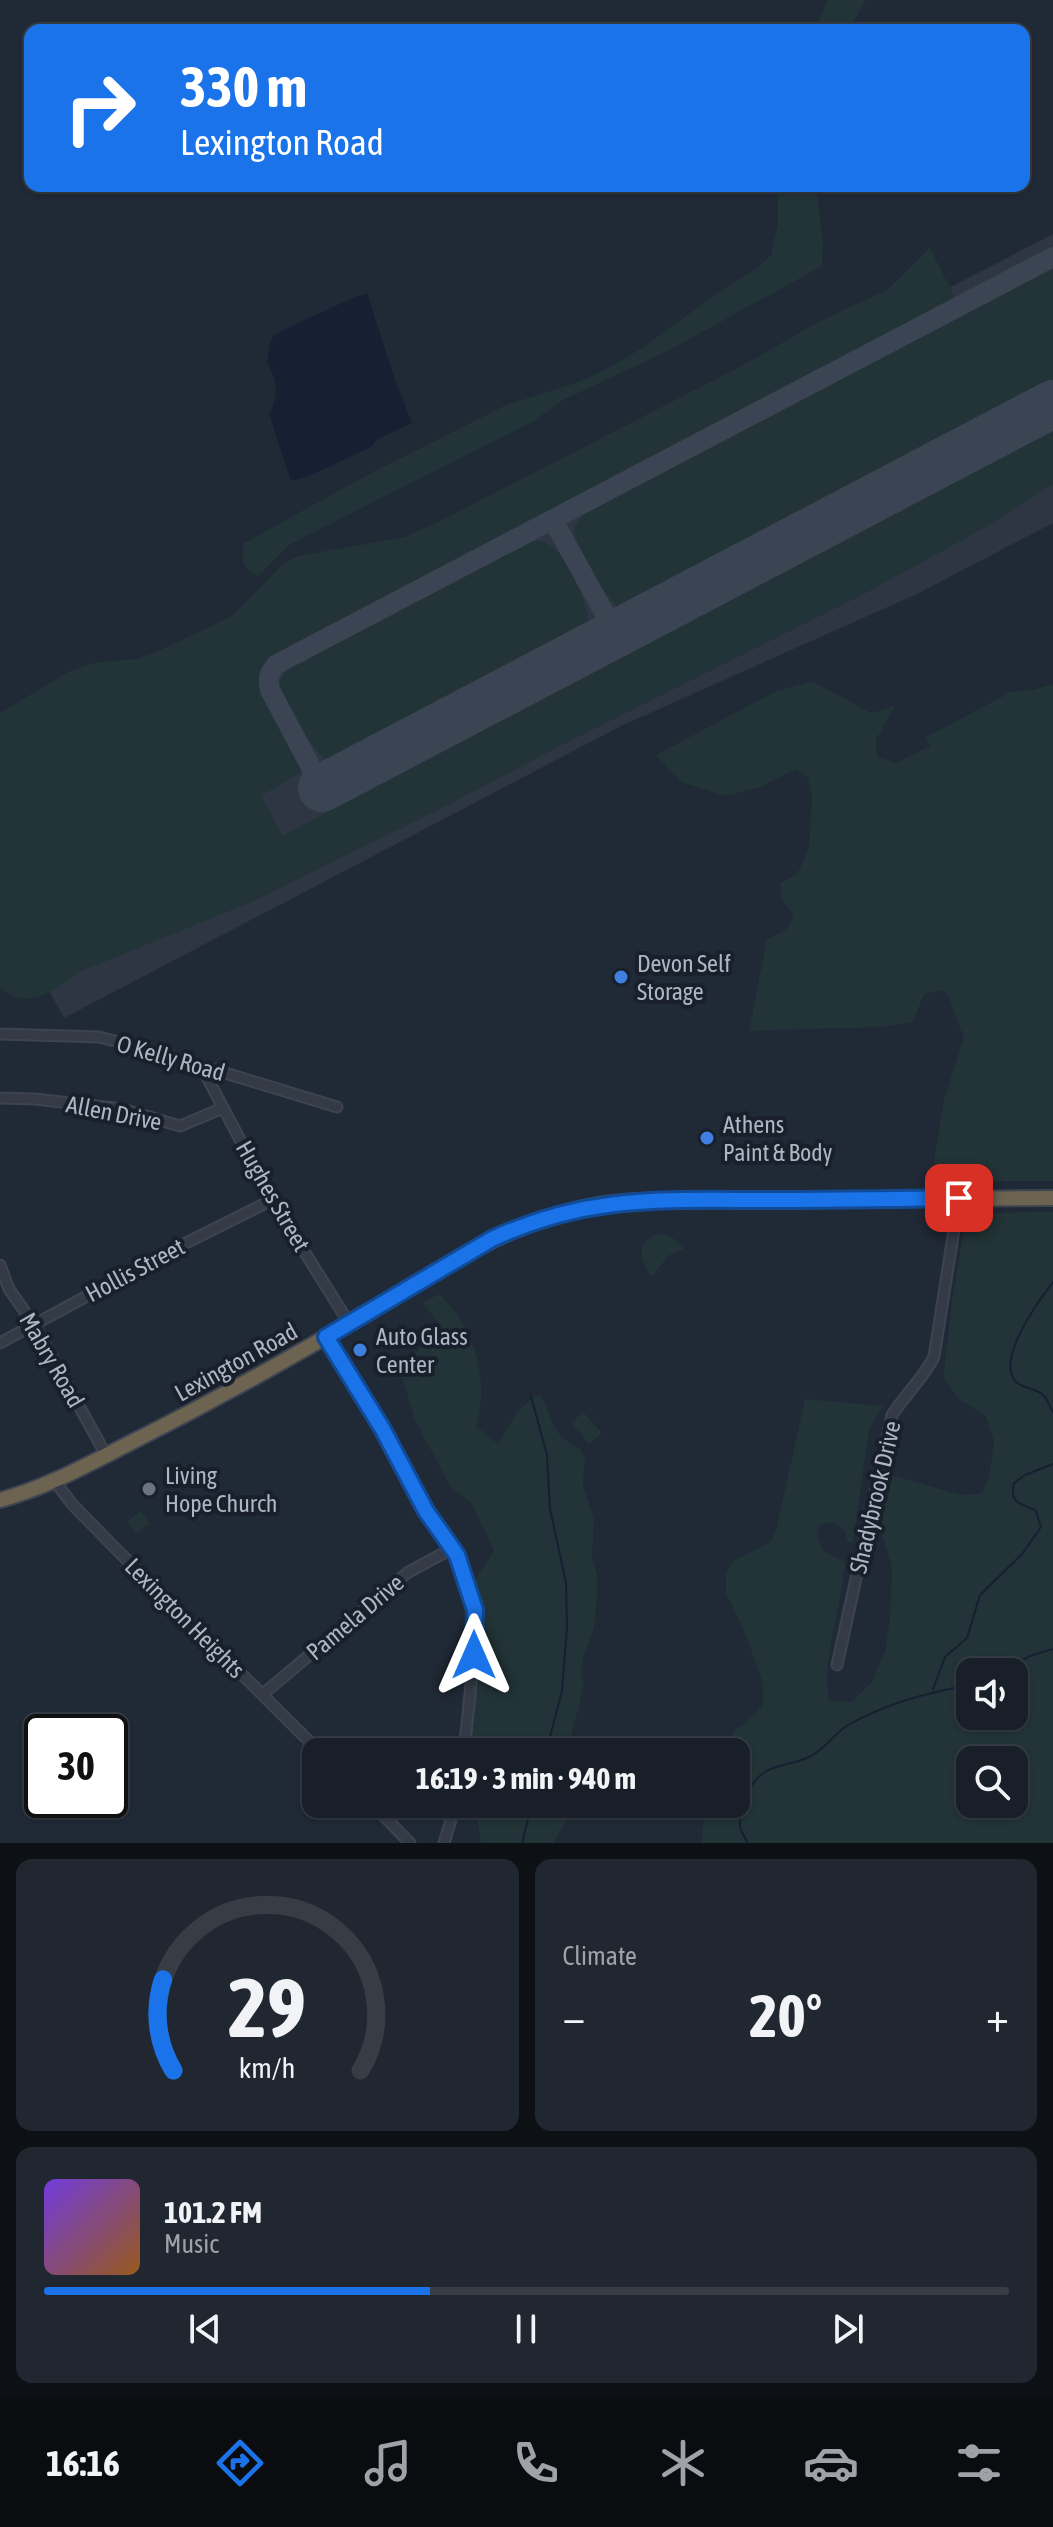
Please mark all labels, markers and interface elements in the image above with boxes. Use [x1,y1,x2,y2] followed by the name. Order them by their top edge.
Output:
[180,55,307,119] text: 330 m
[48,56,152,160] icon: right
[180,121,384,163] text: Lexington Road
[637,950,731,1005] place label: Devon Self Storage
[612,968,630,986] marker: Devon Self Storage
[114,1030,228,1086] street label: O Kelly Road
[64,1091,164,1135] street label: Allen Drive
[723,1111,833,1166] place label: Athens Paint & Body
[698,1129,716,1147] marker: Athens Paint & Body
[231,1136,315,1256] street label: Hughes Street
[925,1164,993,1232] pin
[937,1176,981,1220] icon: arrive
[81,1233,189,1307] street label: Hollis Street
[14,1308,90,1412] street label: Mabry Road
[170,1317,302,1407] street label: Lexington Road
[376,1323,468,1378] place label: Auto Glass Center
[351,1341,369,1359] marker: Auto Glass Center
[844,1418,906,1576] street label: Shadybrook Drive
[165,1462,277,1517] place label: Living Hope Church
[140,1480,158,1498] marker: Living Hope Church
[120,1553,250,1683] street label: Lexington Heights
[301,1569,409,1665] street label: Pamela Drive
[432,1613,516,1697] position arrow
[956,1658,1028,1818] map controls
[956,1658,1028,1730] button: sound
[24,1714,128,1818] speed limit sign: 30
[956,1746,1028,1818] button: search
[416,1761,636,1795] text: 16:19 · 3 min · 940 m
[563,1941,637,1971] text: Climate
[228,1959,306,2055] text: 29
[749,1981,822,2050] text: 20°
[563,1991,585,2041] text: −
[986,1991,1009,2041] text: +
[239,2051,296,2084] text: km/h
[164,2195,262,2229] text: 101.2 FM
[164,2229,219,2259] text: Music
[183,2307,227,2351] icon: previous
[504,2307,548,2351] icon: pause
[826,2307,870,2351] icon: next
[212,2435,268,2491] icon: directions
[360,2435,416,2491] icon: music
[508,2435,564,2491] icon: phone
[655,2435,711,2491] icon: climate
[803,2435,859,2491] icon: car
[951,2435,1007,2491] icon: filters
[46,2442,120,2484] text: 16:16

